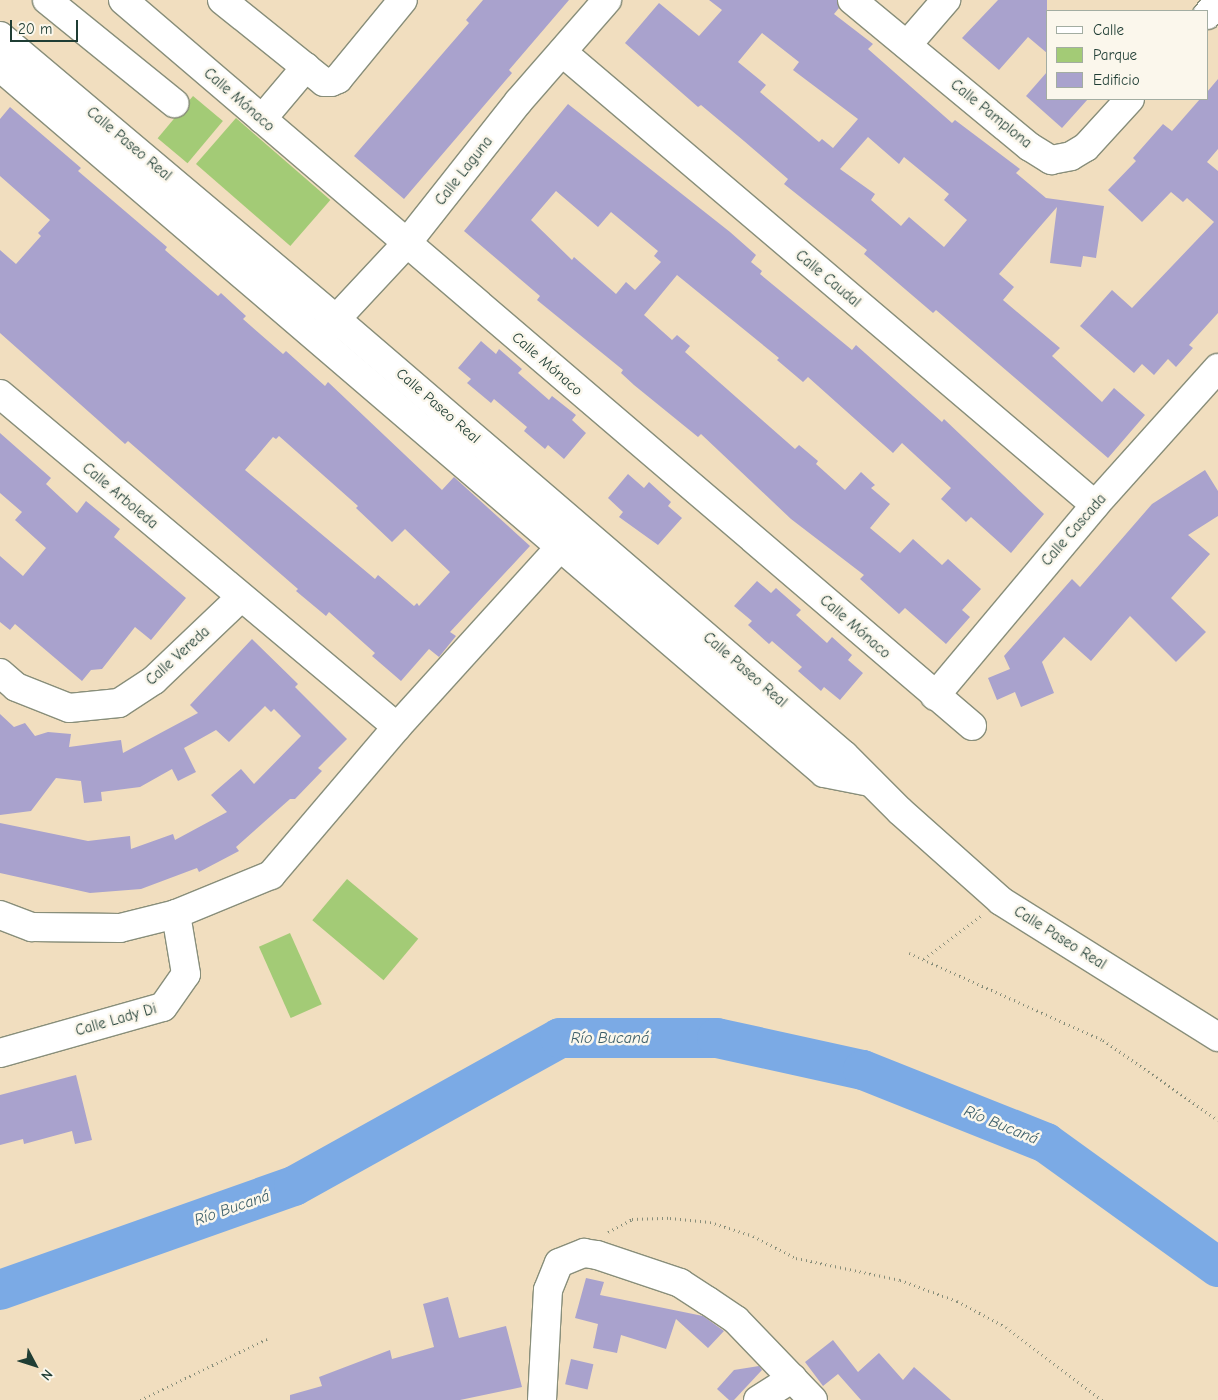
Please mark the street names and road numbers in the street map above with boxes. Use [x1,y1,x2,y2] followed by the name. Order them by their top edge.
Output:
[200,64,278,136] street label: Calle Mónaco
[947,76,1035,152] street label: Calle Pamplona
[83,103,175,185] street label: Calle Paseo Real
[431,133,497,209] street label: Calle Laguna
[792,247,864,311] street label: Calle Caudal
[508,328,586,400] street label: Calle Mónaco
[392,365,484,447] street label: Calle Paseo Real
[79,459,161,533] street label: Calle Arboleda
[1038,490,1110,570] street label: Calle Cascada
[816,591,894,663] street label: Calle Mónaco
[142,623,214,689] street label: Calle Vereda
[699,629,791,711] street label: Calle Paseo Real
[1010,902,1110,974] street label: Calle Paseo Real
[73,1000,159,1040] street label: Calle Lady Di

